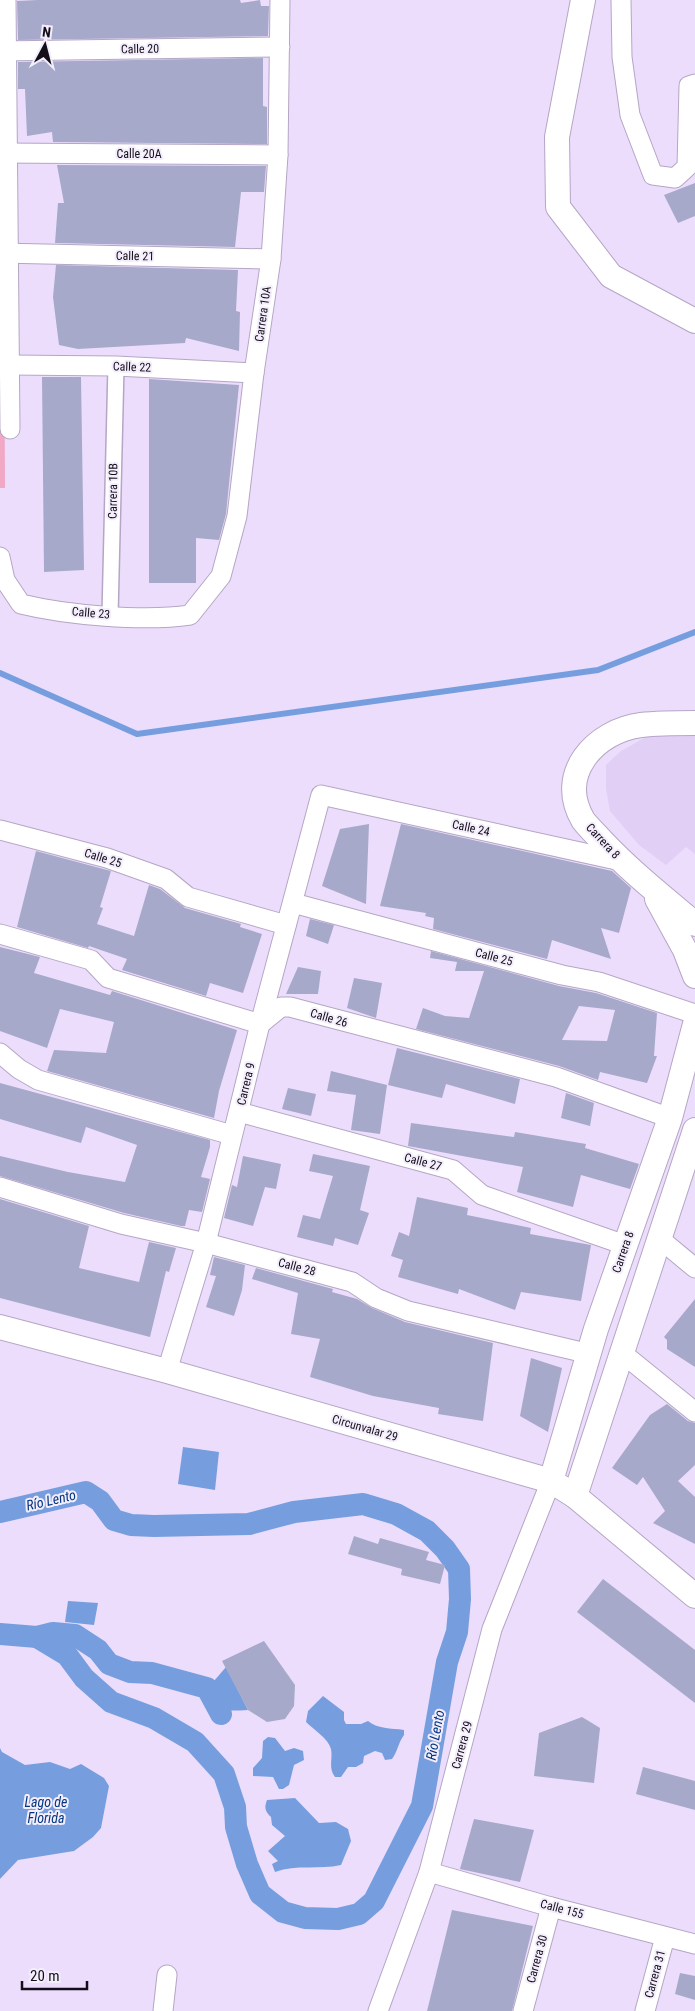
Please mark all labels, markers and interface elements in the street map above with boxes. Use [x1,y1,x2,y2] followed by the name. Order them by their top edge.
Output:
[20,20,70,70] north arrow
[41,24,52,41] text: N
[121,42,159,56] street label: Calle 20
[116,147,162,161] street label: Calle 20A
[116,249,154,263] street label: Calle 21
[252,285,274,343] street label: Carrera 10A
[113,359,151,375] street label: Calle 22
[106,463,120,519] street label: Carrera 10B
[71,604,111,622] street label: Calle 23
[451,817,491,839] street label: Calle 24
[583,820,623,862] street label: Carrera 8
[83,846,123,870] street label: Calle 25
[474,945,514,969] street label: Calle 25
[309,1006,349,1030] street label: Calle 26
[234,1061,258,1107] street label: Carrera 9
[403,1150,443,1174] street label: Calle 27
[609,1229,637,1275] street label: Carrera 8
[277,1255,317,1279] street label: Calle 28
[330,1412,400,1444] street label: Circunvalar 29
[25,1486,78,1513] water label: Río Lento
[423,1709,447,1761] water label: Río Lento
[449,1719,475,1771] street label: Carrera 29
[25,1794,67,1826] water label: Lago de Florida
[539,1897,585,1922] street label: Calle 155
[524,1933,550,1985] street label: Carrera 30
[642,1948,668,2000] street label: Carrera 31
[22,1958,88,1990] scale bar
[30,1967,60,1985] text: 20 m

